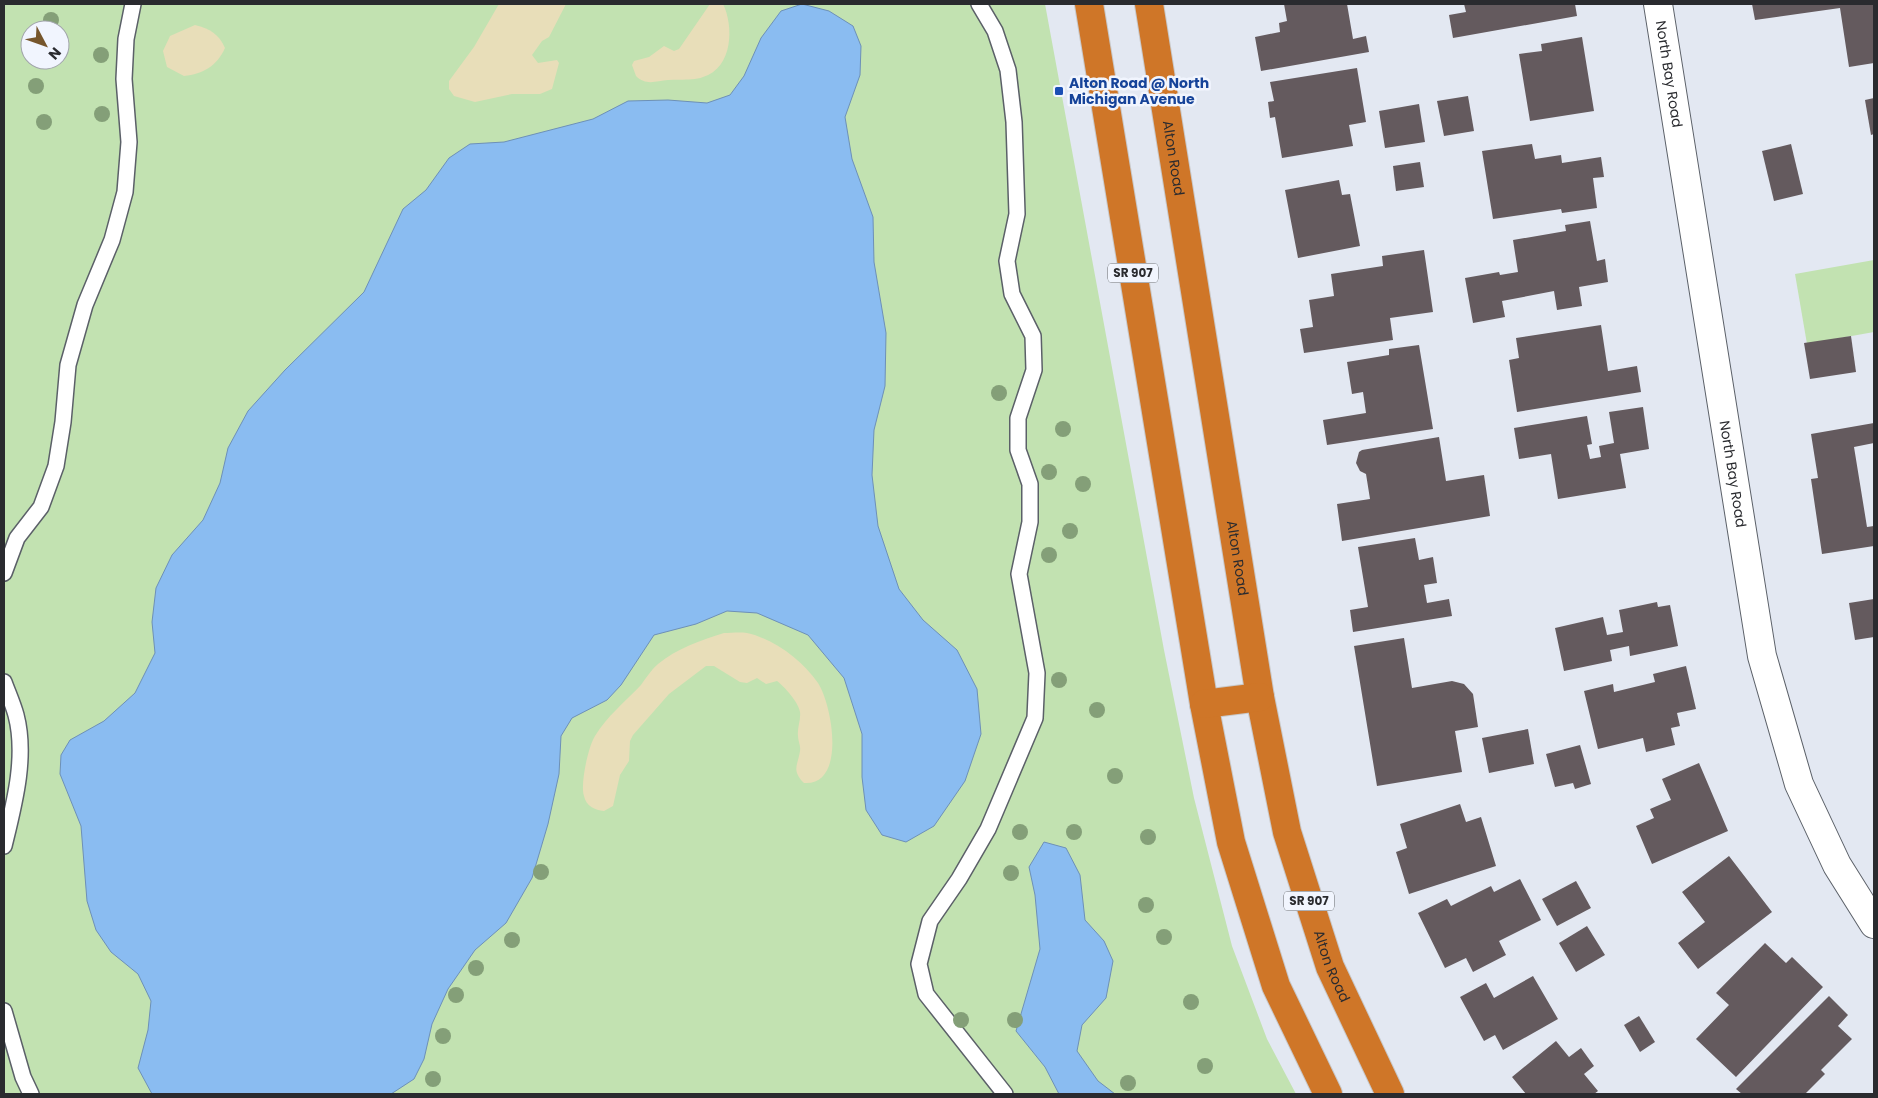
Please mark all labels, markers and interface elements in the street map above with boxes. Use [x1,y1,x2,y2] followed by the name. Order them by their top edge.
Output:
[1651,19,1688,129] street label: North Bay Road
[20,20,70,70] north arrow
[44,43,66,64] text: N
[1069,73,1209,109] place label: Alton Road @ North Michigan Avenue
[1053,85,1065,97] marker: Alton Road @ North Michigan Avenue
[1158,119,1190,197] street label: Alton Road
[1108,264,1158,282] road number: SR 907
[1715,419,1751,529] street label: North Bay Road
[1222,519,1254,597] street label: Alton Road
[1284,891,1334,910] road number: SR 907
[1309,928,1355,1006] street label: Alton Road

